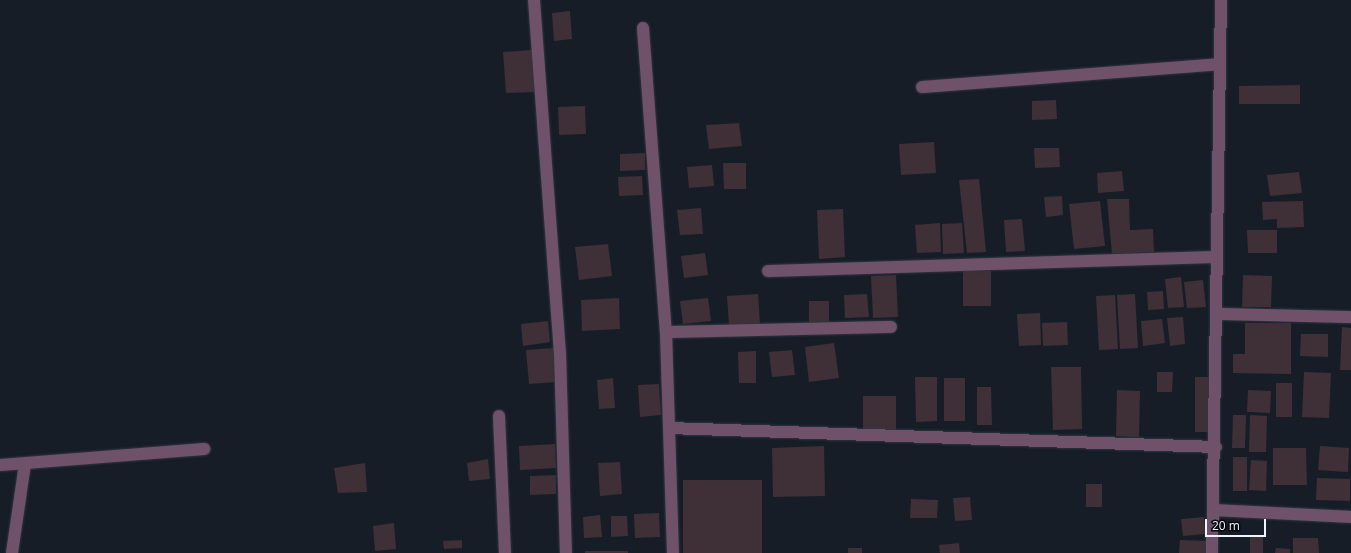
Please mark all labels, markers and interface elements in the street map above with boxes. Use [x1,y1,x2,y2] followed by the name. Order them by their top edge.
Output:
[1207,511,1268,537] scale bar
[1212,517,1240,534] text: 20 m

